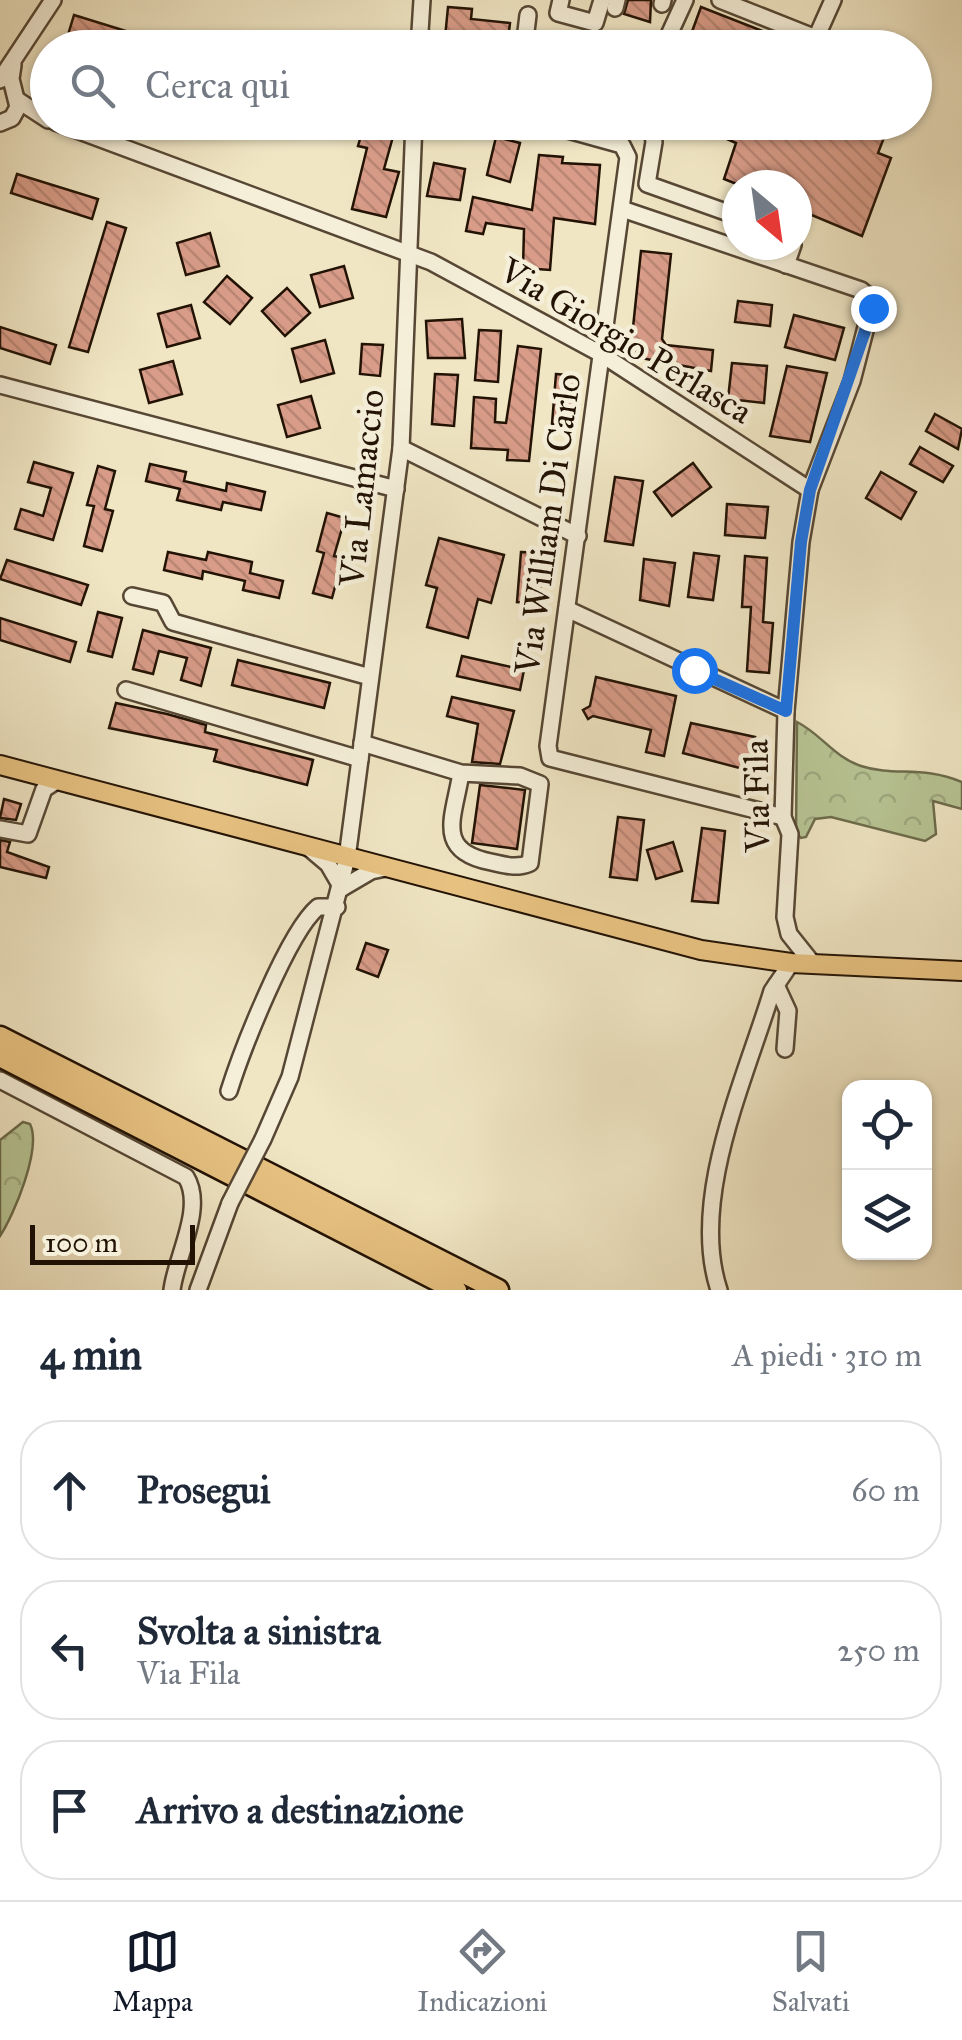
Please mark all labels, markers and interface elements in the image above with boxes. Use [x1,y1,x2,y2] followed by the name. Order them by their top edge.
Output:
[30,30,932,140] search box
[65,58,120,113] icon: search
[145,62,290,108] text: Cerca qui
[722,170,812,260] north arrow
[491,248,760,433] street label: Via Giorgio Perlasca
[851,286,897,332] route end
[505,371,590,678] street label: Via William Di Carlo
[330,387,394,590] street label: Via Lamaccio
[672,648,718,694] route start
[735,739,780,854] street label: Via Fila
[842,1080,932,1260] map controls
[842,1080,932,1170] button: locate
[842,1170,932,1260] button: layers
[30,1220,195,1264] scale bar
[45,1225,118,1260] text: 100 m
[40,1329,142,1381] text: 4 min
[732,1336,922,1375] text: A piedi · 310 m
[42,1463,97,1518] icon: ahead
[137,1467,271,1513] text: Prosegui
[851,1471,920,1510] text: 60 m
[137,1608,381,1654] text: Svolta a sinistra
[42,1623,97,1678] icon: left
[837,1631,920,1670] text: 250 m
[137,1654,240,1693] text: Via Fila
[42,1783,97,1838] icon: arrive
[137,1787,464,1833] text: Arrivo a destinazione
[112,1924,193,2019] tab: Mappa
[417,1924,547,2019] tab: Indicazioni
[772,1924,850,2019] tab: Salvati

